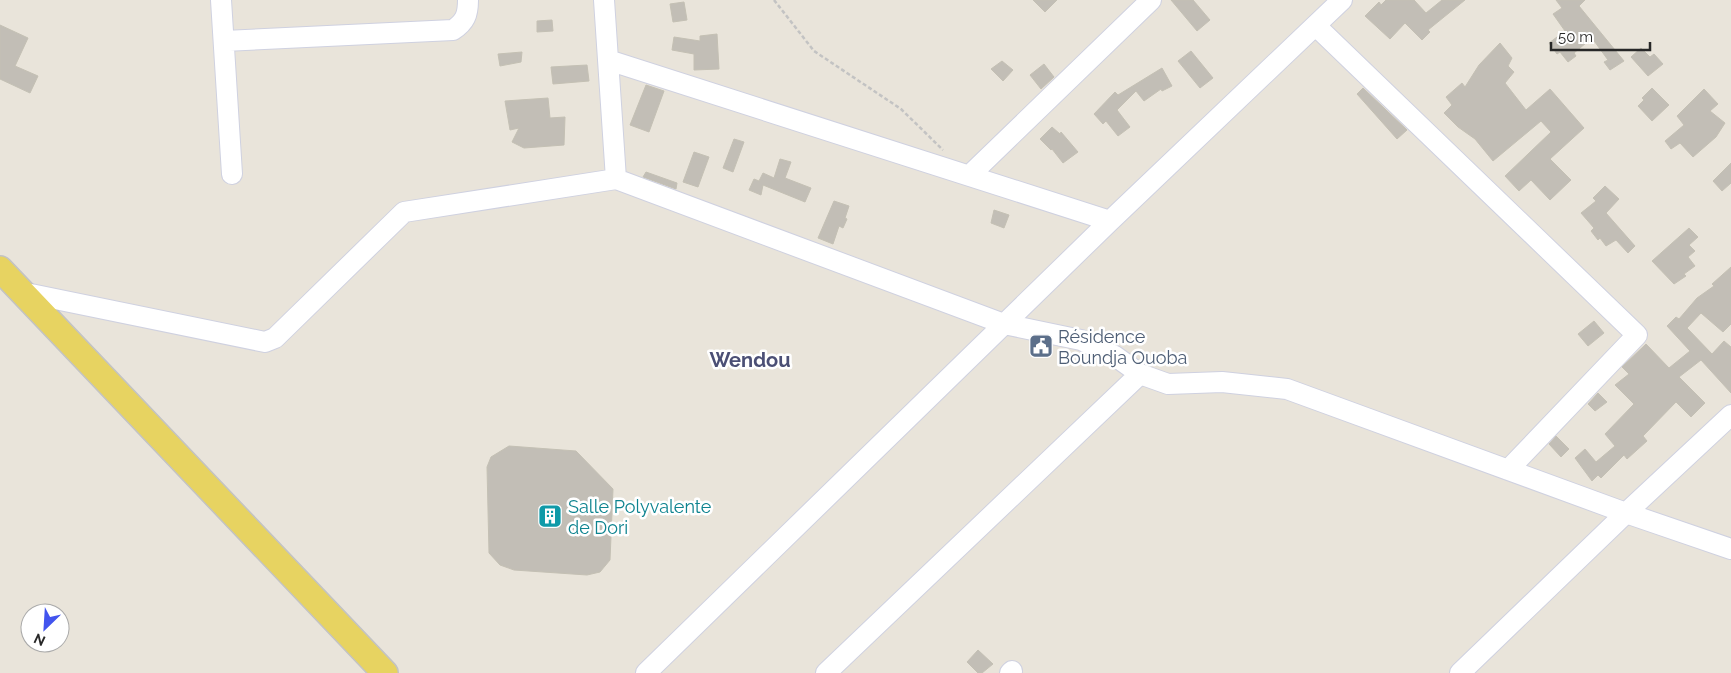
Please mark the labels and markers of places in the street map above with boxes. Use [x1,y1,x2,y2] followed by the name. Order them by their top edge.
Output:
[1058,326,1187,368] place label: Résidence Boundja Ouoba
[1028,333,1054,359] public building icon: Résidence Boundja Ouoba
[568,496,712,538] place label: Salle Polyvalente de Dori
[537,503,563,529] building icon: Salle Polyvalente de Dori

